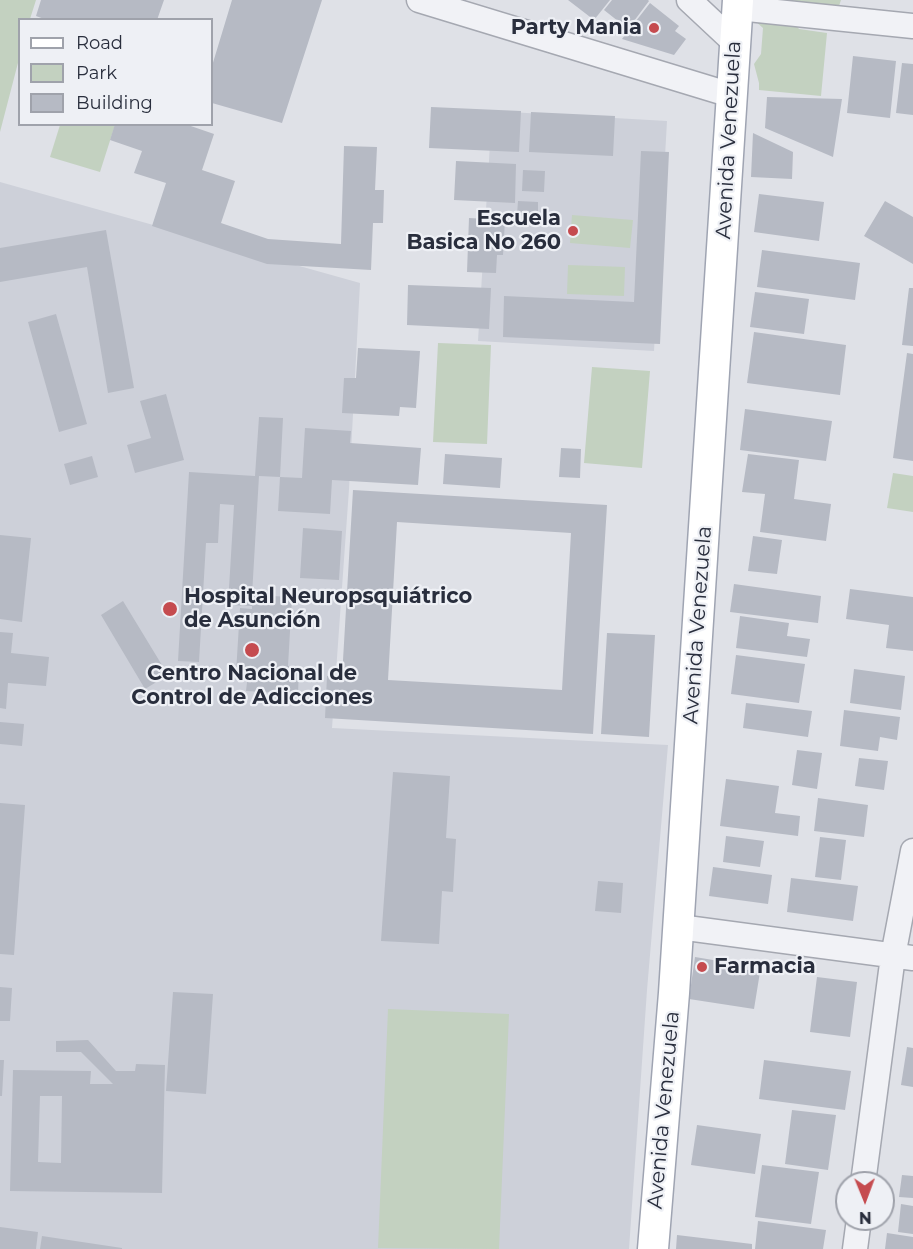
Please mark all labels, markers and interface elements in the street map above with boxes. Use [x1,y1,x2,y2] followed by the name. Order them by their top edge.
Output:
[511,15,642,41] place label: Party Mania
[18,18,213,126] legend
[647,21,661,35] marker: Party Mania
[76,32,123,54] text: Road
[711,40,747,240] street label: Avenida Venezuela
[76,62,117,84] text: Park
[76,92,153,114] text: Building
[407,206,561,256] place label: Escuela Basica No 260
[566,224,580,238] marker: Escuela Basica No 260
[678,525,718,725] street label: Avenida Venezuela
[184,584,472,634] place label: Hospital Neuropsquiátrico de Asunción
[161,600,179,618] marker: Hospital Neuropsquiátrico de Asunción
[243,641,261,659] marker: Centro Nacional de Control de Adicciones
[131,661,373,711] place label: Centro Nacional de Control de Adicciones
[714,954,816,980] place label: Farmacia
[695,960,709,974] marker: Farmacia
[643,1010,685,1210] street label: Avenida Venezuela
[835,1171,895,1231] north arrow
[859,1208,872,1227] text: N

